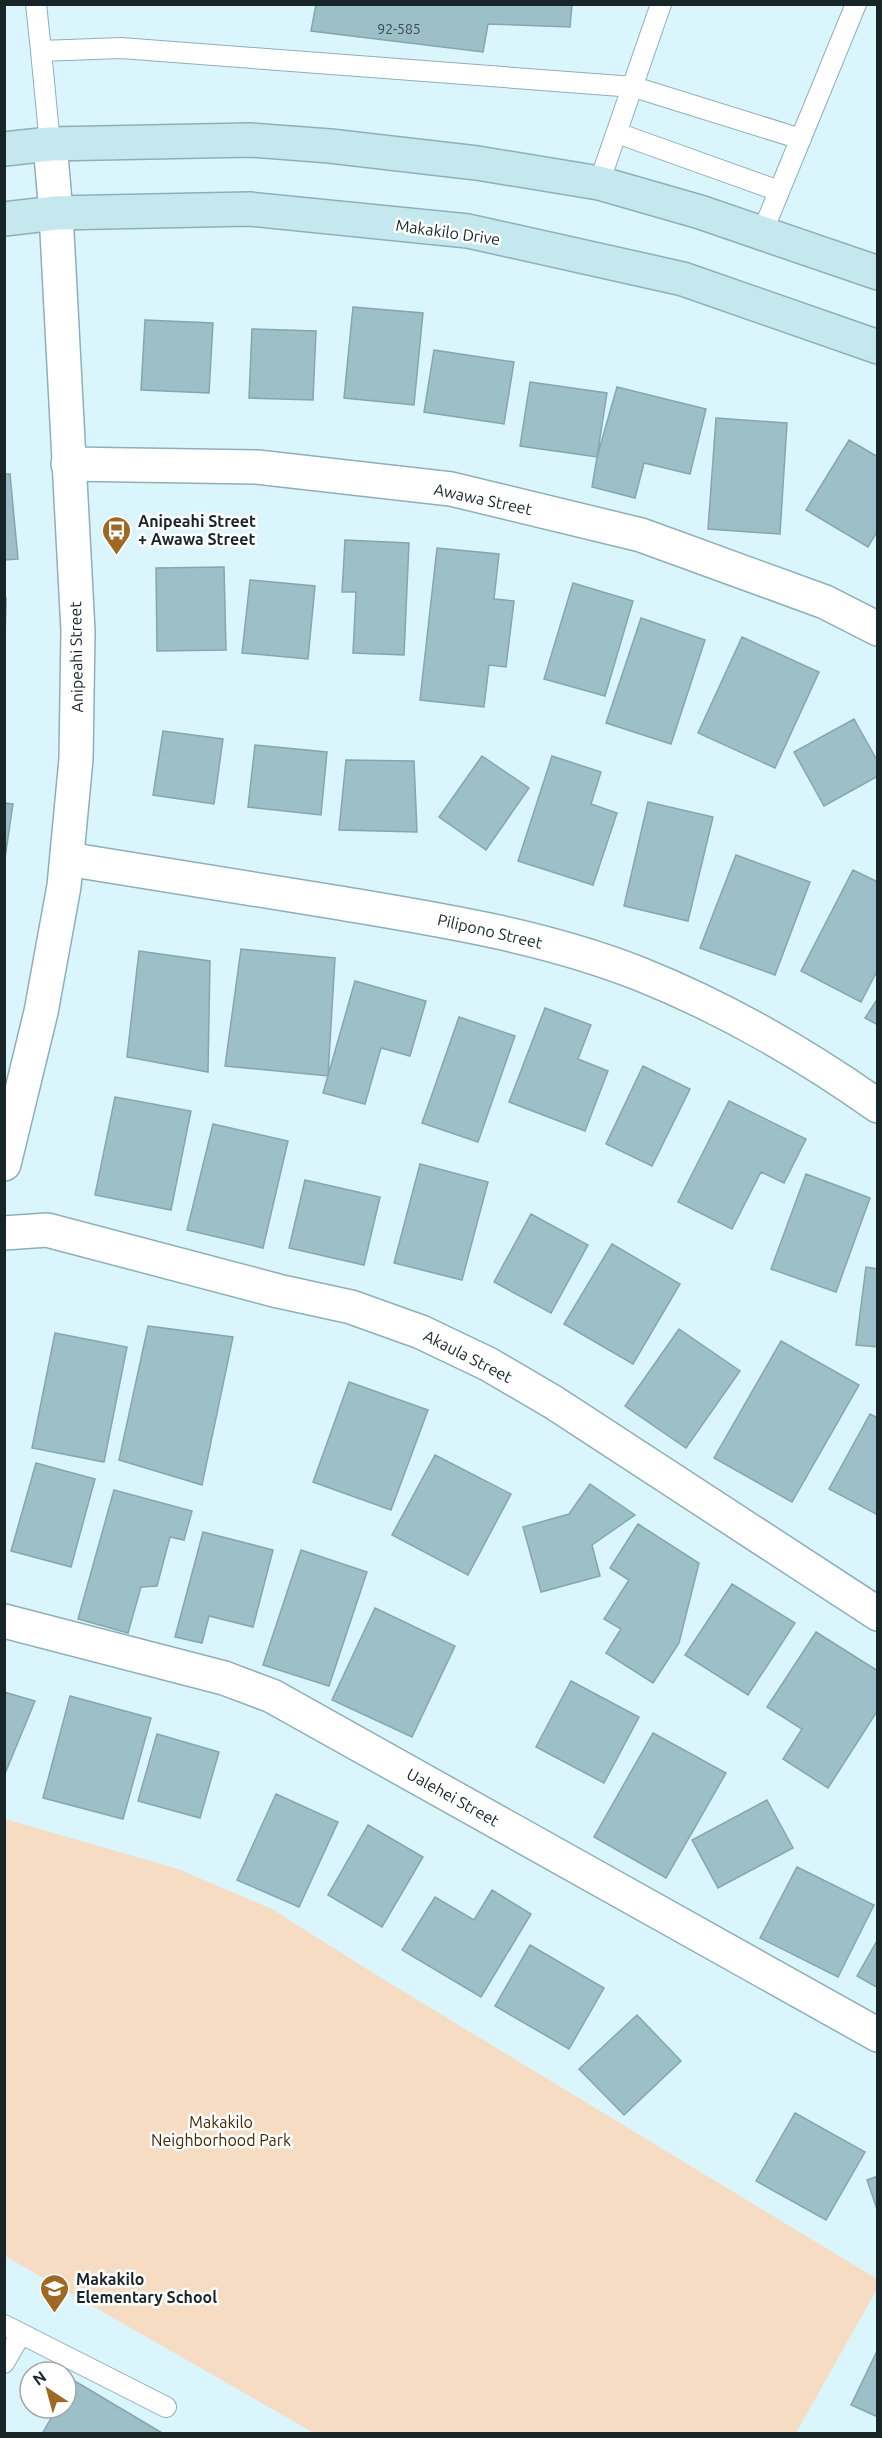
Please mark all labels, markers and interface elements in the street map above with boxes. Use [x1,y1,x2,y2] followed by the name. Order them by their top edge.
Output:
[377,21,421,37] house number: 92-585
[395,216,501,248] street label: Makakilo Drive
[432,480,534,518] street label: Awawa Street
[138,512,256,548] place label: Anipeahi Street + Awawa Street
[101,514,133,556] bus stop icon: Anipeahi Street + Awawa Street
[66,601,86,713] street label: Anipeahi Street
[436,910,545,952] street label: Pilipono Street
[421,1326,516,1386] street label: Akaula Street
[404,1764,503,1830] street label: Ualehei Street
[151,2113,291,2149] park label: Makakilo Neighborhood Park
[76,2270,217,2306] place label: Makakilo Elementary School
[39,2272,71,2314] school or university icon: Makakilo Elementary School
[18,2360,78,2420] north arrow
[29,2367,49,2389] text: N

